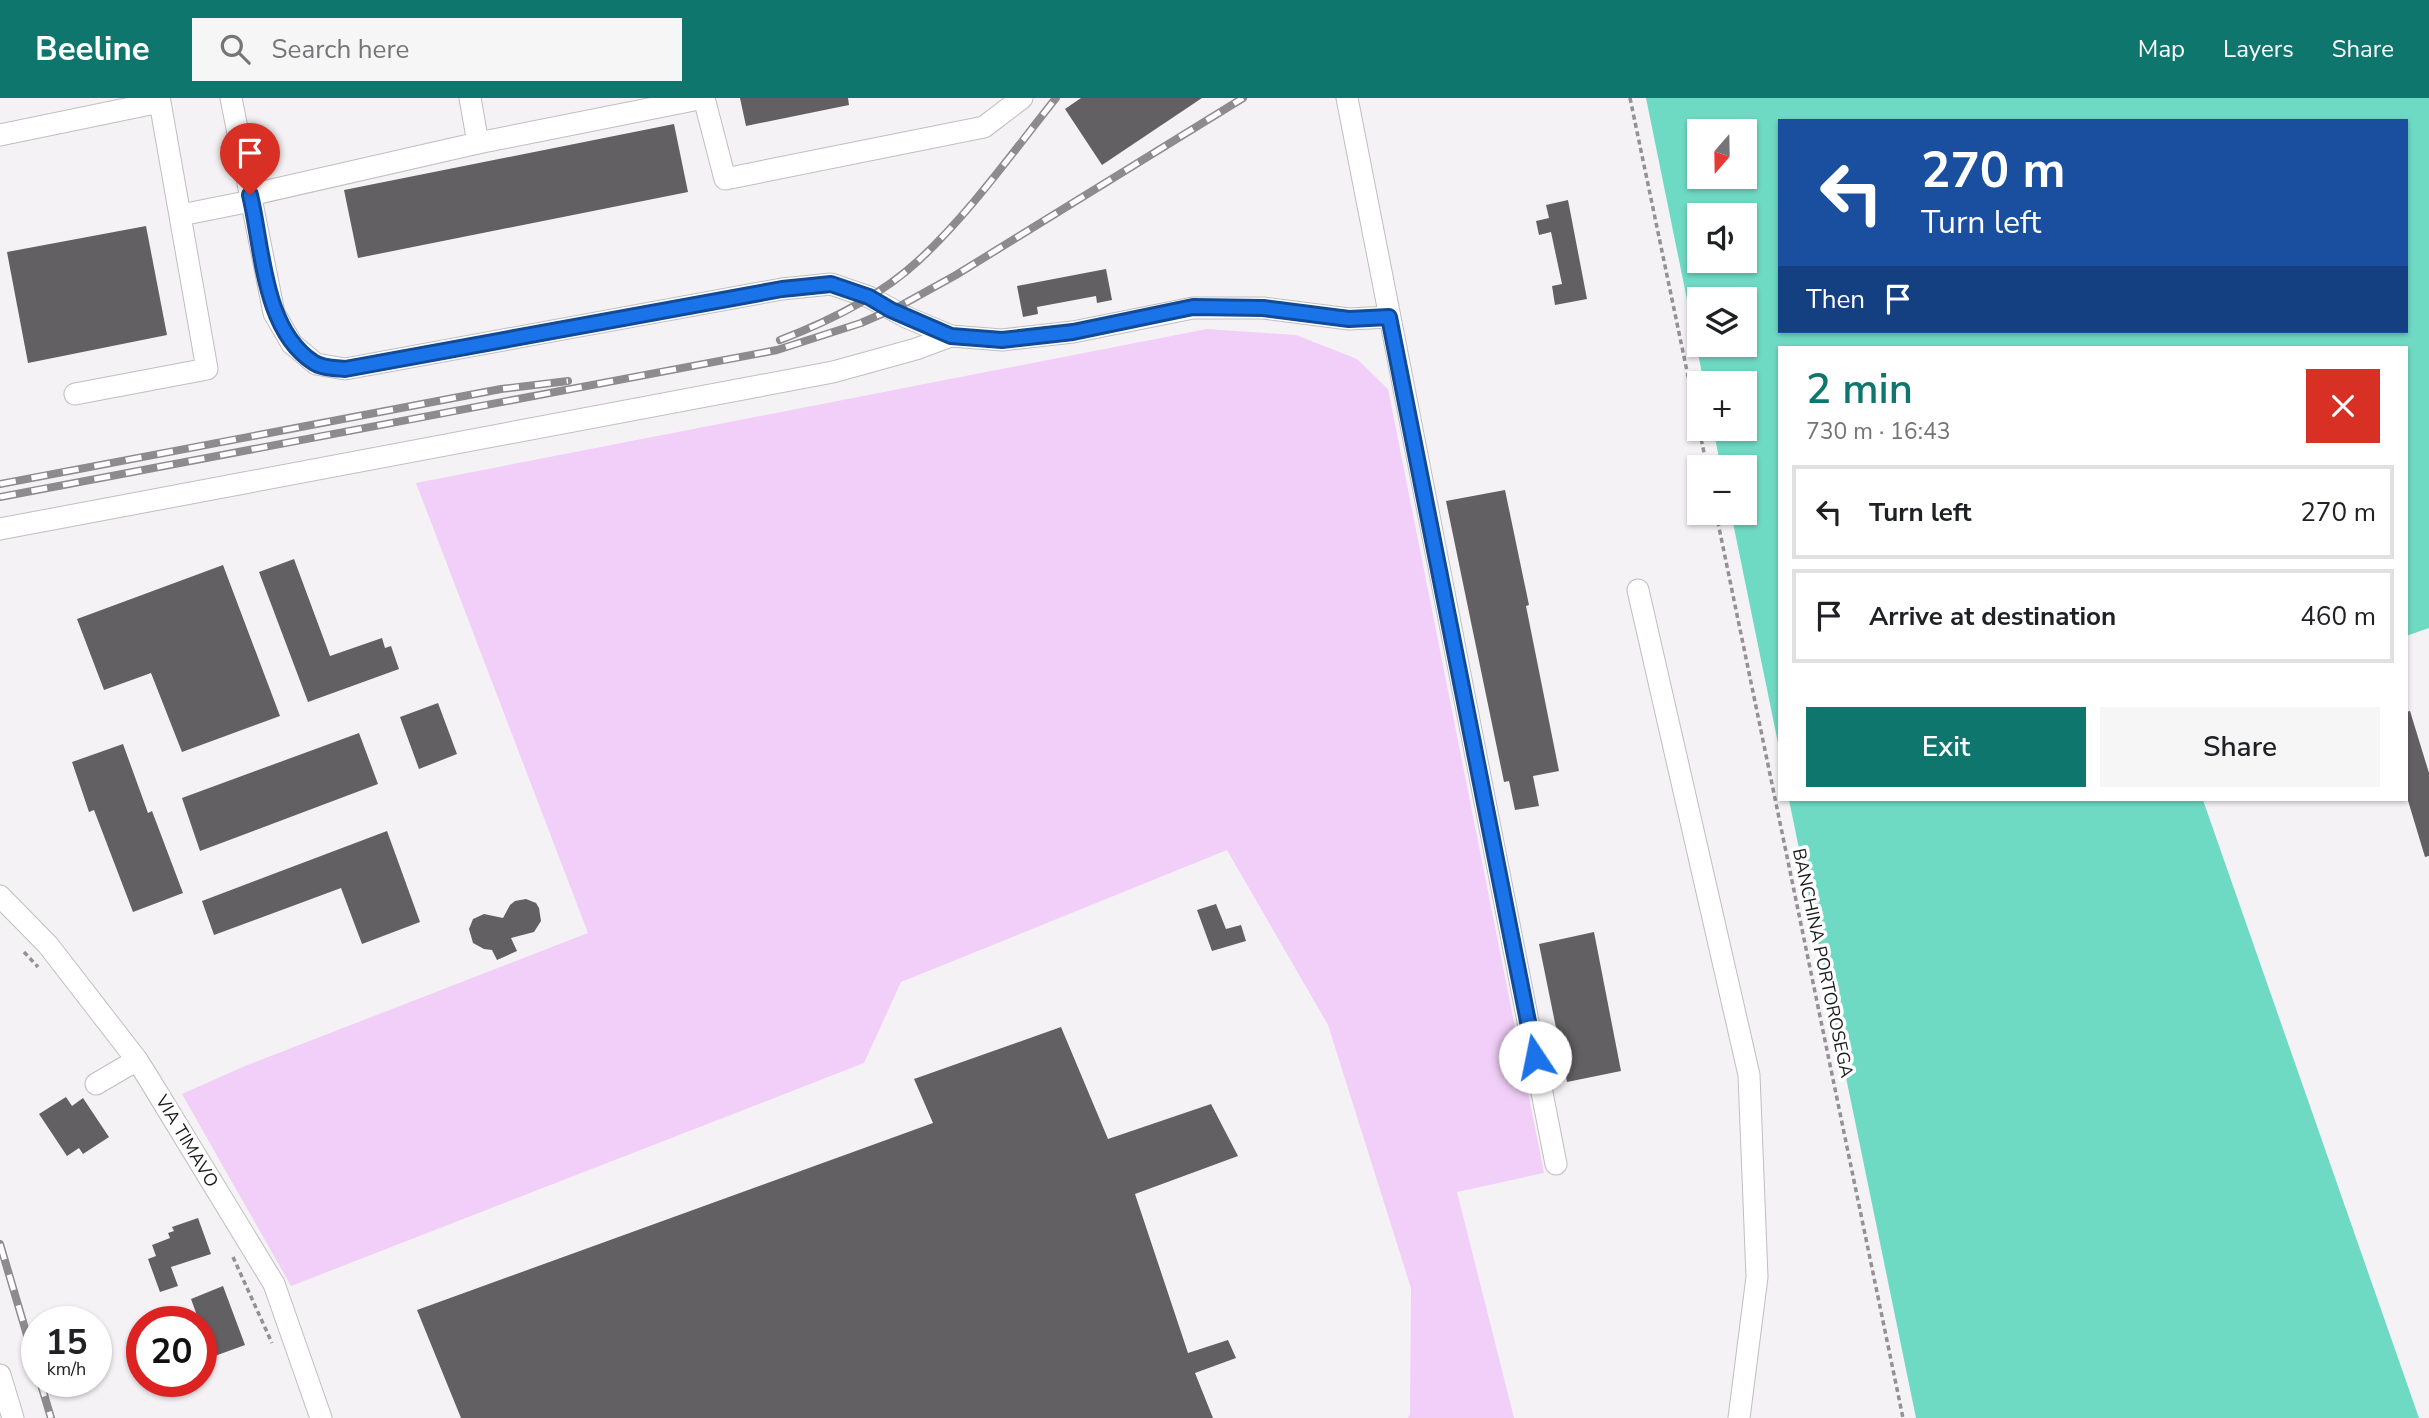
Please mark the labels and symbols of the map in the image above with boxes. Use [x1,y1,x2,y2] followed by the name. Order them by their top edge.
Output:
[1687,119,1757,189] north arrow
[220,123,280,195] pin
[1787,846,1859,1080] street label: BANCHINA PORTOROSEGA
[1498,1020,1572,1094] position arrow
[150,1090,224,1192] street label: VIA TIMAVO
[126,1306,217,1397] speed limit sign: 20

